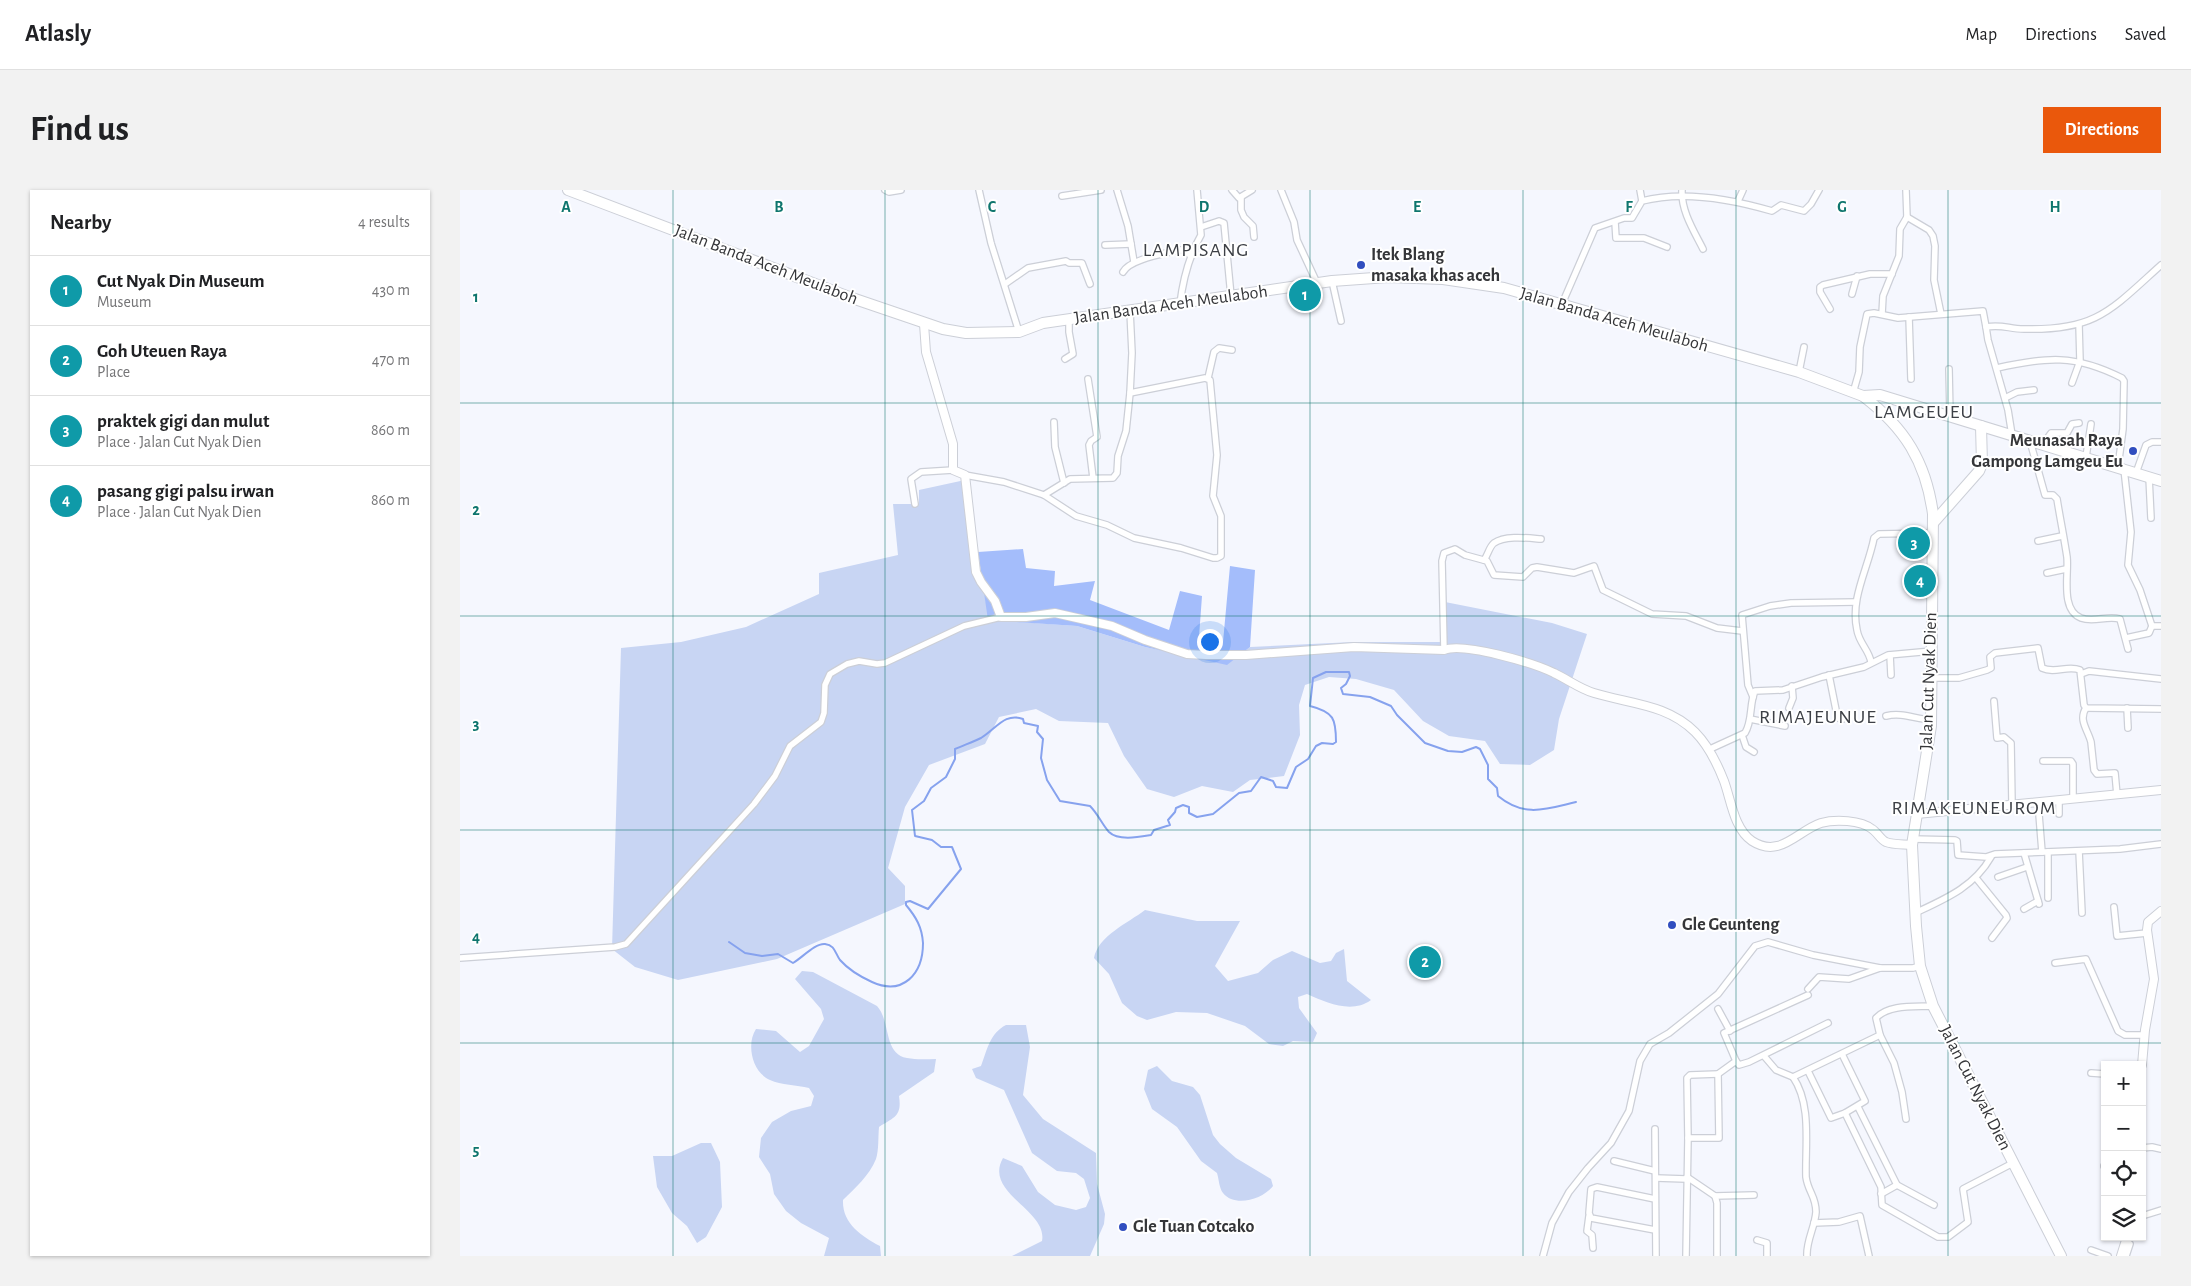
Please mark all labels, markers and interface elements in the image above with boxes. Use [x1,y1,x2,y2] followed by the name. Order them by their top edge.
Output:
[25,22,91,46] text: Atlasly
[1966,26,1997,44] text: Map
[2025,26,2097,44] text: Directions
[2125,26,2166,44] text: Saved
[2043,107,2161,153] button: Directions
[30,112,129,147] text: Find us
[561,199,571,215] text: A
[774,199,784,215] text: B
[988,199,997,215] text: C
[1199,199,1210,215] text: D
[1413,199,1421,215] text: E
[1625,199,1633,215] text: F
[1837,199,1847,215] text: G
[2049,199,2061,215] text: H
[50,212,111,233] text: Nearby
[358,214,410,230] text: 4 results
[672,222,860,308] street label: Jalan Banda Aceh Meulaboh
[1143,240,1249,260] district label: LAMPISANG
[1371,246,1500,285] place label: Itek Blang masaka khas aceh
[1355,259,1367,271] marker: Itek Blang masaka khas aceh
[97,272,265,291] text: Cut Nyak Din Museum
[1289,276,1321,314] pin: 1
[63,282,69,298] text: 1
[372,282,410,298] text: 430 m
[1073,283,1269,327] street label: Jalan Banda Aceh Meulaboh
[1518,284,1710,356] street label: Jalan Banda Aceh Meulaboh
[473,289,479,305] text: 1
[97,294,152,310] text: Museum
[97,342,227,361] text: Goh Uteuen Raya
[62,352,70,368] text: 2
[372,352,410,368] text: 470 m
[97,364,130,380] text: Place
[1874,402,1974,422] district label: LAMGEUEU
[97,412,269,431] text: praktek gigi dan mulut
[63,422,69,438] text: 3
[371,422,410,438] text: 860 m
[1971,432,2124,471] place label: Meunasah Raya Gampong Lamgeu Eu
[97,434,261,450] text: Place · Jalan Cut Nyak Dien
[2127,445,2139,457] marker: Meunasah Raya Gampong Lamgeu Eu
[97,482,274,501] text: pasang gigi palsu irwan
[62,492,70,508] text: 4
[371,492,410,508] text: 860 m
[472,502,480,518] text: 2
[97,504,261,520] text: Place · Jalan Cut Nyak Dien
[1898,524,1930,562] pin: 3
[1904,562,1936,600] pin: 4
[1918,612,1940,750] street label: Jalan Cut Nyak Dien
[1197,629,1223,655] your location
[1759,707,1877,727] district label: RIMAJEUNUE
[473,716,480,732] text: 3
[1891,798,2057,818] district label: RIMAKEUNEUROM
[1682,916,1780,934] place label: Gle Geunteng
[1666,919,1678,931] marker: Gle Geunteng
[472,929,480,945] text: 4
[1409,943,1441,981] pin: 2
[1936,1023,2014,1153] street label: Jalan Cut Nyak Dien
[2101,1061,2146,1241] map controls
[2101,1061,2146,1106] button: +
[2101,1106,2146,1151] button: −
[473,1142,480,1158] text: 5
[2101,1151,2146,1196] button: locate
[2101,1196,2146,1241] button: layers
[1133,1218,1254,1236] place label: Gle Tuan Cotcako
[1117,1221,1129,1233] marker: Gle Tuan Cotcako

